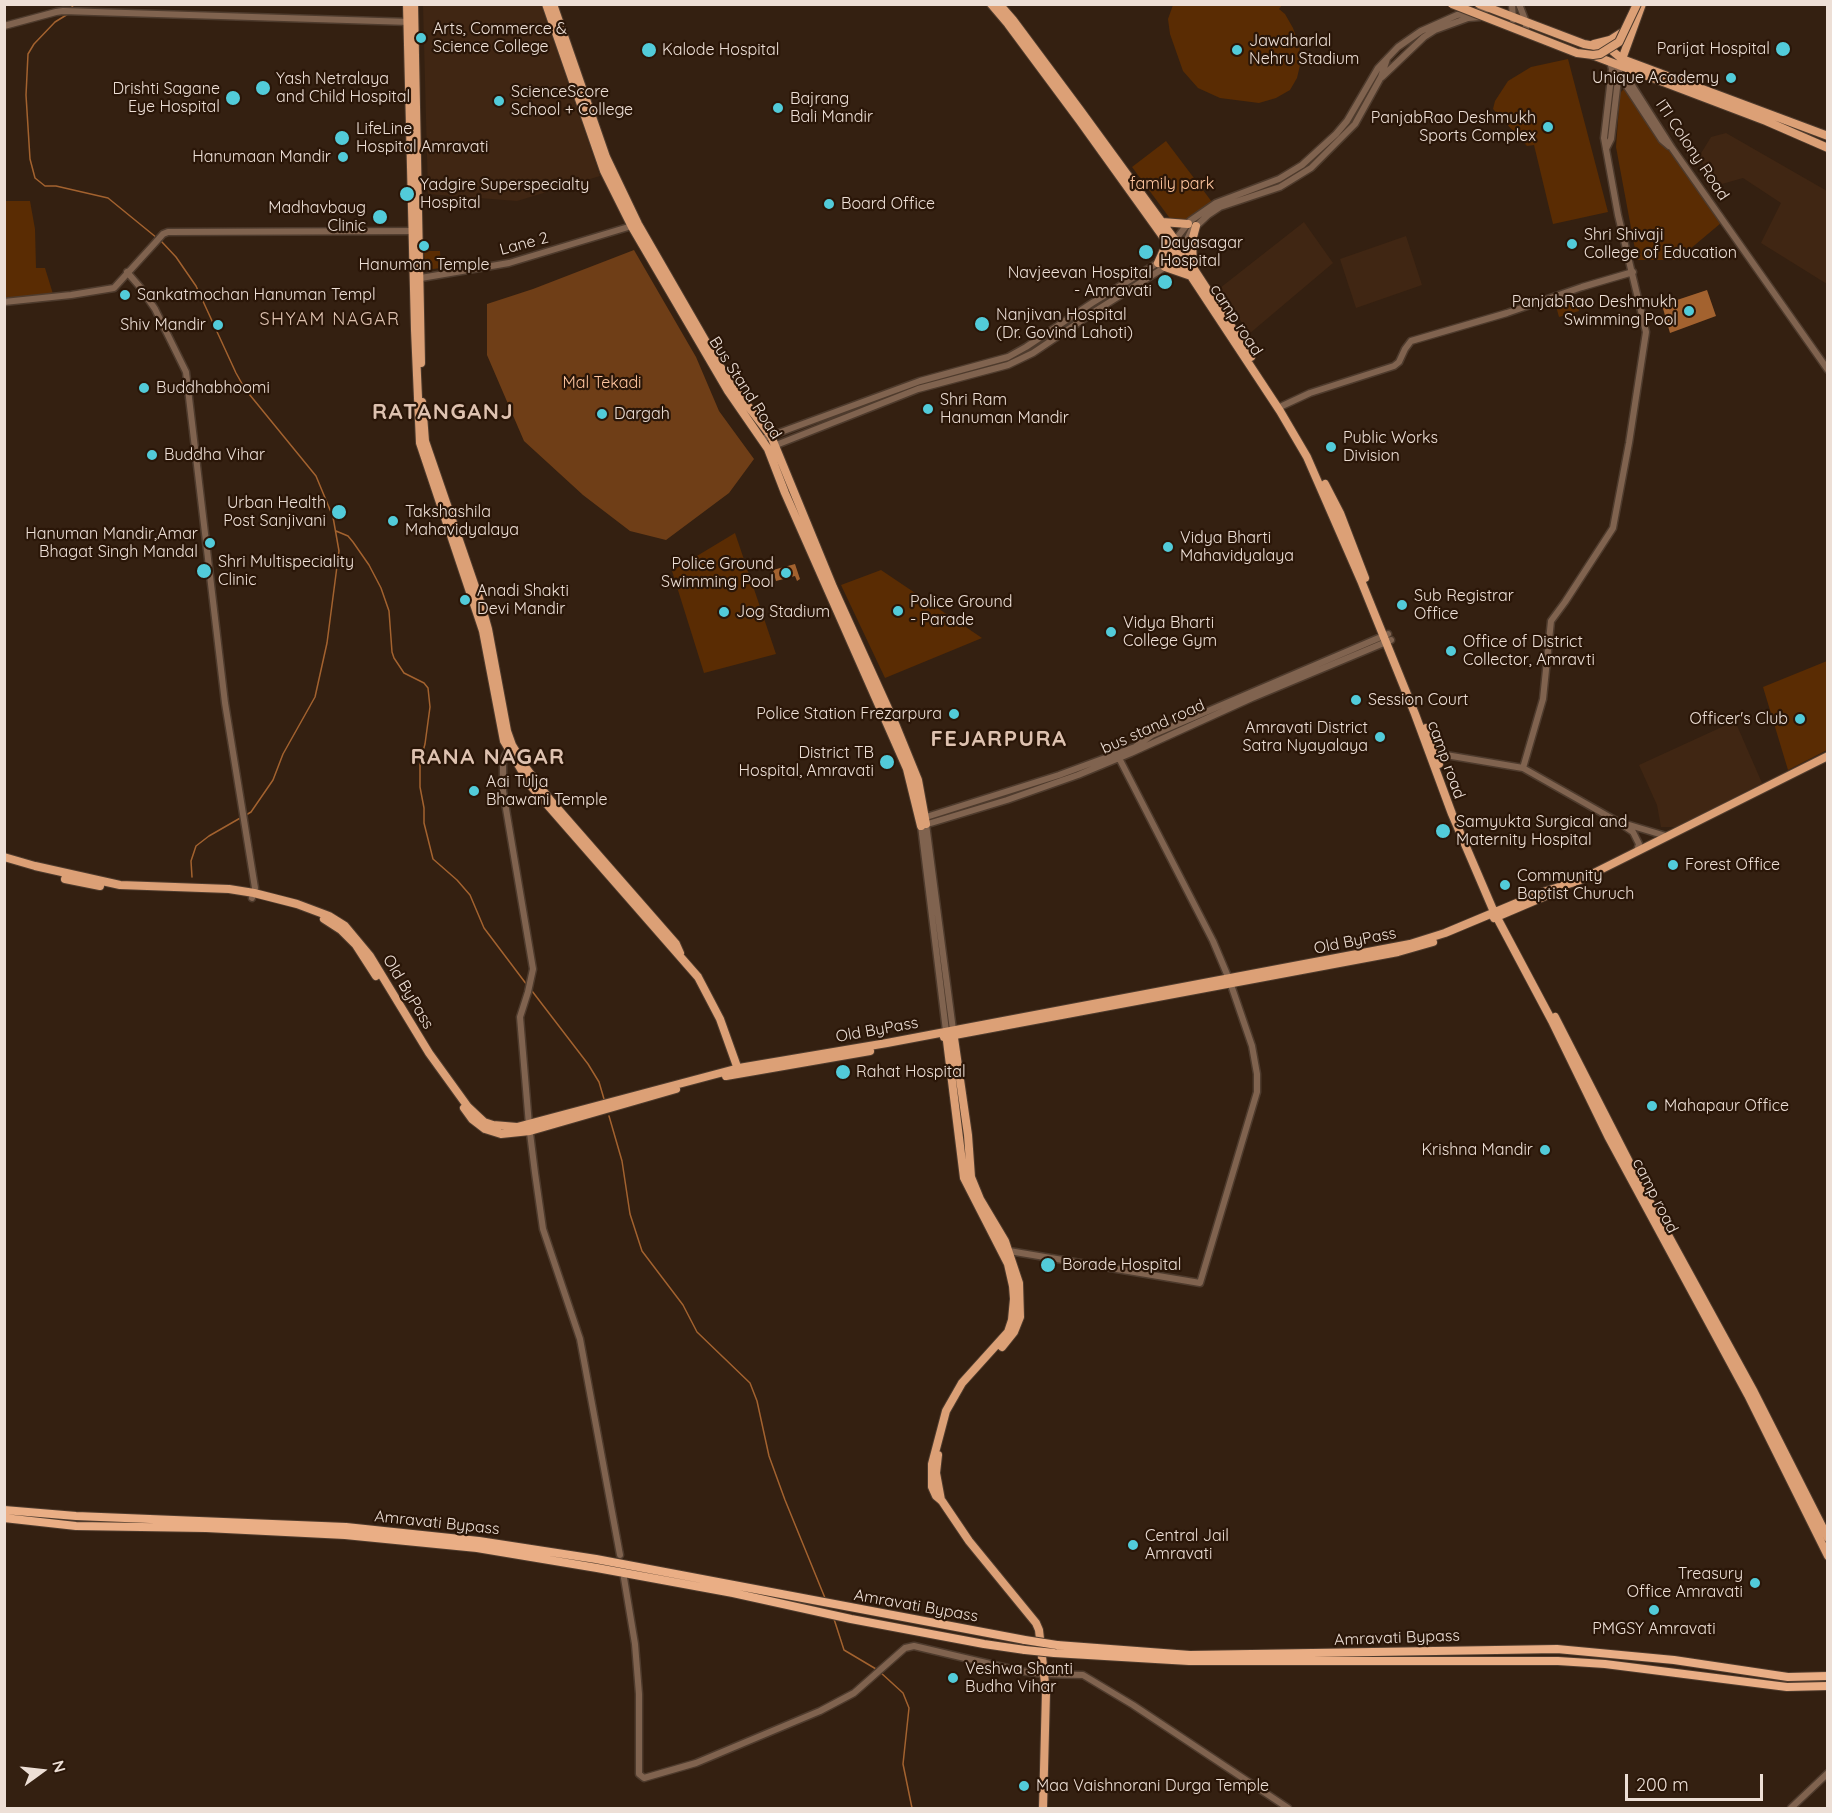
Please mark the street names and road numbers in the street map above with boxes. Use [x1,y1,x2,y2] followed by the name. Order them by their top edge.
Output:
[1651,96,1733,204] street label: ITI Colony Road
[497,228,551,260] street label: Lane 2
[1206,281,1266,359] street label: camp road
[705,333,785,443] street label: Bus Stand Road
[1098,696,1208,758] street label: bus stand road
[1423,718,1469,802] street label: camp road
[1312,924,1398,958] street label: Old ByPass
[378,951,438,1033] street label: Old ByPass
[834,1013,920,1047] street label: Old ByPass
[1628,1155,1682,1237] street label: camp road
[374,1507,500,1539] street label: Amravati Bypass
[852,1586,980,1626] street label: Amravati Bypass
[1334,1626,1460,1650] street label: Amravati Bypass

